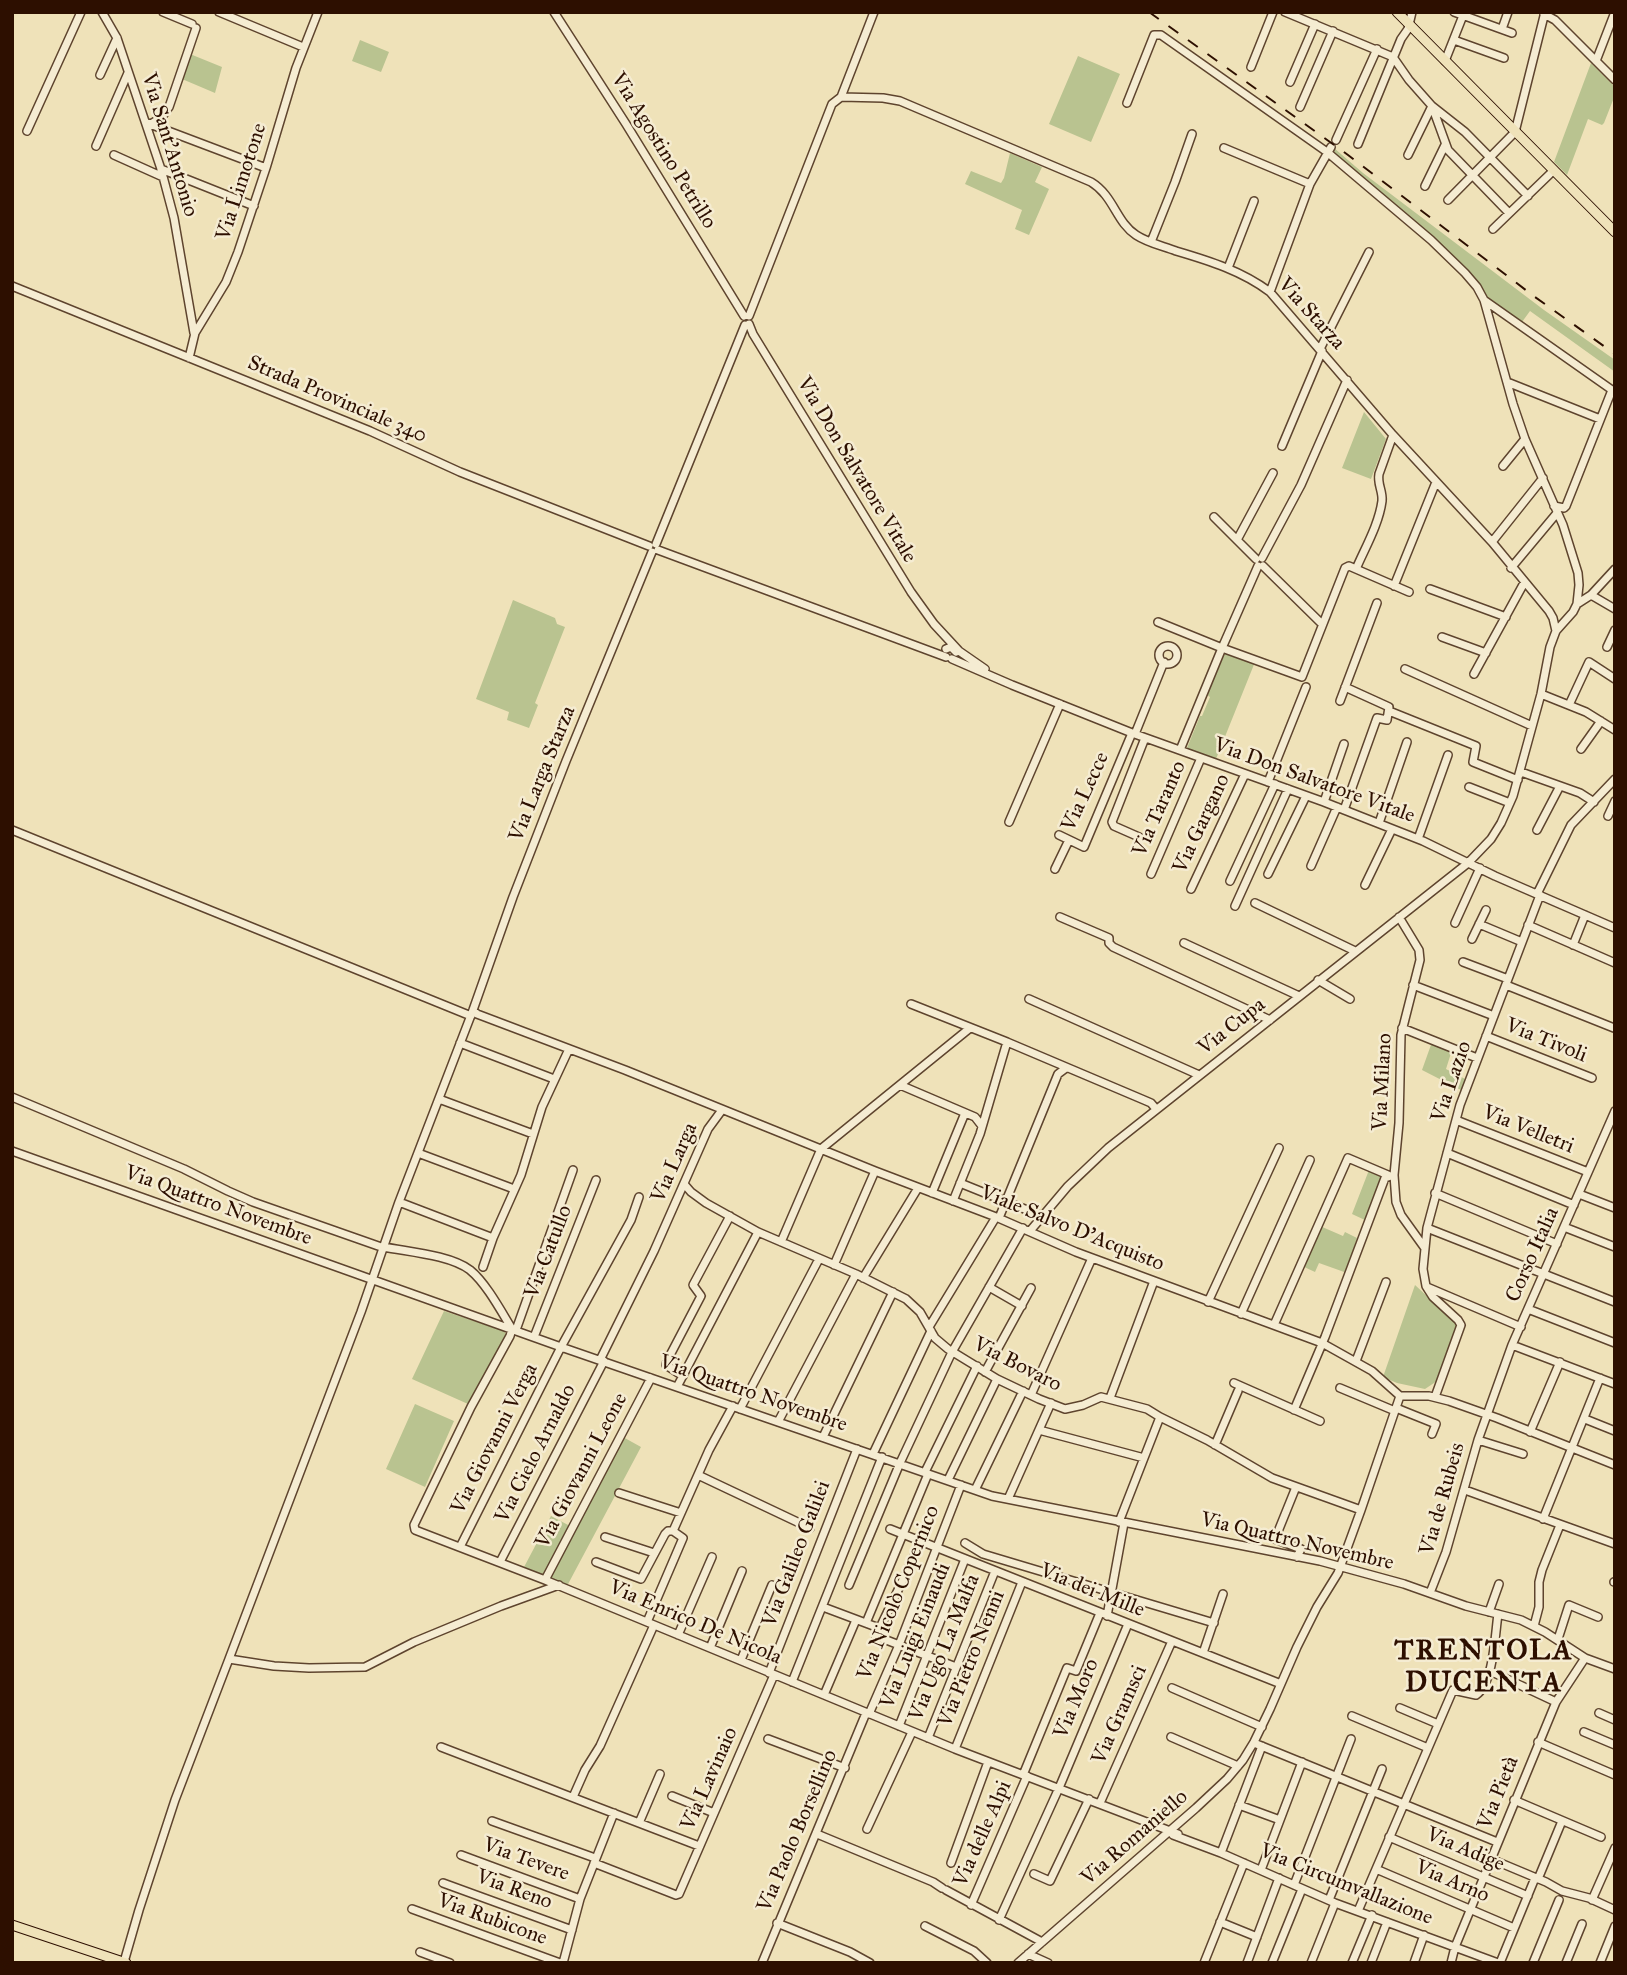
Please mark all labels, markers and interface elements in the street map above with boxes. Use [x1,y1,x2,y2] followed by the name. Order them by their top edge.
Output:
[605,68,721,234] street label: Via Agostino Petrillo
[135,70,203,220] street label: Via Sant'Antonio
[211,120,273,244] street label: Via Limotone
[1272,273,1350,355] street label: Via Starza
[244,351,430,449] street label: Strada Provinciale 340
[791,373,921,567] street label: Via Don Salvatore Vitale
[504,703,582,845] street label: Via Larga Starza
[1210,733,1418,829] street label: Via Don Salvatore Vitale
[1057,748,1115,836] street label: Via Lecce
[1128,757,1192,861] street label: Via Taranto
[1168,770,1236,878] street label: Via Gargano
[1193,993,1271,1061] street label: Via Cupa
[1502,1013,1590,1069] street label: Via Tivoli
[1368,1032,1398,1132] street label: Via Milano
[1426,1038,1478,1126] street label: Via Lazio
[1478,1100,1578,1160] street label: Via Velletri
[646,1119,704,1207] street label: Via Larga
[121,1160,315,1252] street label: Via Quattro Novembre
[976,1181,1168,1277] street label: Viale Salvo D'Acquisto
[520,1202,578,1302] street label: Via Catullo
[1501,1204,1565,1306] street label: Corso Italia
[969,1332,1065,1398] street label: Via Bovaro
[656,1350,850,1438] street label: Via Quattro Novembre
[446,1359,544,1519] street label: Via Giovanni Verga
[490,1380,582,1528] street label: Via Cielo Arnaldo
[530,1389,634,1553] street label: Via Giovanni Leone
[1415,1440,1471,1558] street label: Via de Rubeis
[757,1477,837,1631] street label: Via Galileo Galilei
[852,1502,946,1684] street label: Via Nicolò Copernico
[1198,1508,1396,1576] street label: Via Quattro Novembre
[875,1559,957,1713] street label: Via Luigi Einaudi
[1036,1559,1148,1623] street label: Via dei Mille
[904,1571,986,1725] street label: Via Ugo La Malfa
[605,1575,785,1671] street label: Via Enrico De Nicola
[933,1587,1011,1731] street label: Via Pietro Nenni
[1395,1635,1573,1701] district label: TRENTOLA DUCENTA
[1049,1655,1105,1743] street label: Via Moro
[1087,1662,1153,1768] street label: Via Gramsci
[676,1723,744,1835] street label: Via Lavinaio
[752,1746,844,1916] street label: Via Paolo Borsellino
[1473,1753,1525,1833] street label: Via Pietà
[948,1777,1018,1891] street label: Via delle Alpi
[1076,1785,1194,1891] street label: Via Romaniello
[1422,1822,1508,1878] street label: Via Adige
[479,1833,573,1887] street label: Via Tevere
[1256,1839,1436,1931] street label: Via Circumvallazione
[1411,1855,1493,1909] street label: Via Arno
[472,1865,556,1915] street label: Via Reno
[434,1888,550,1952] street label: Via Rubicone

